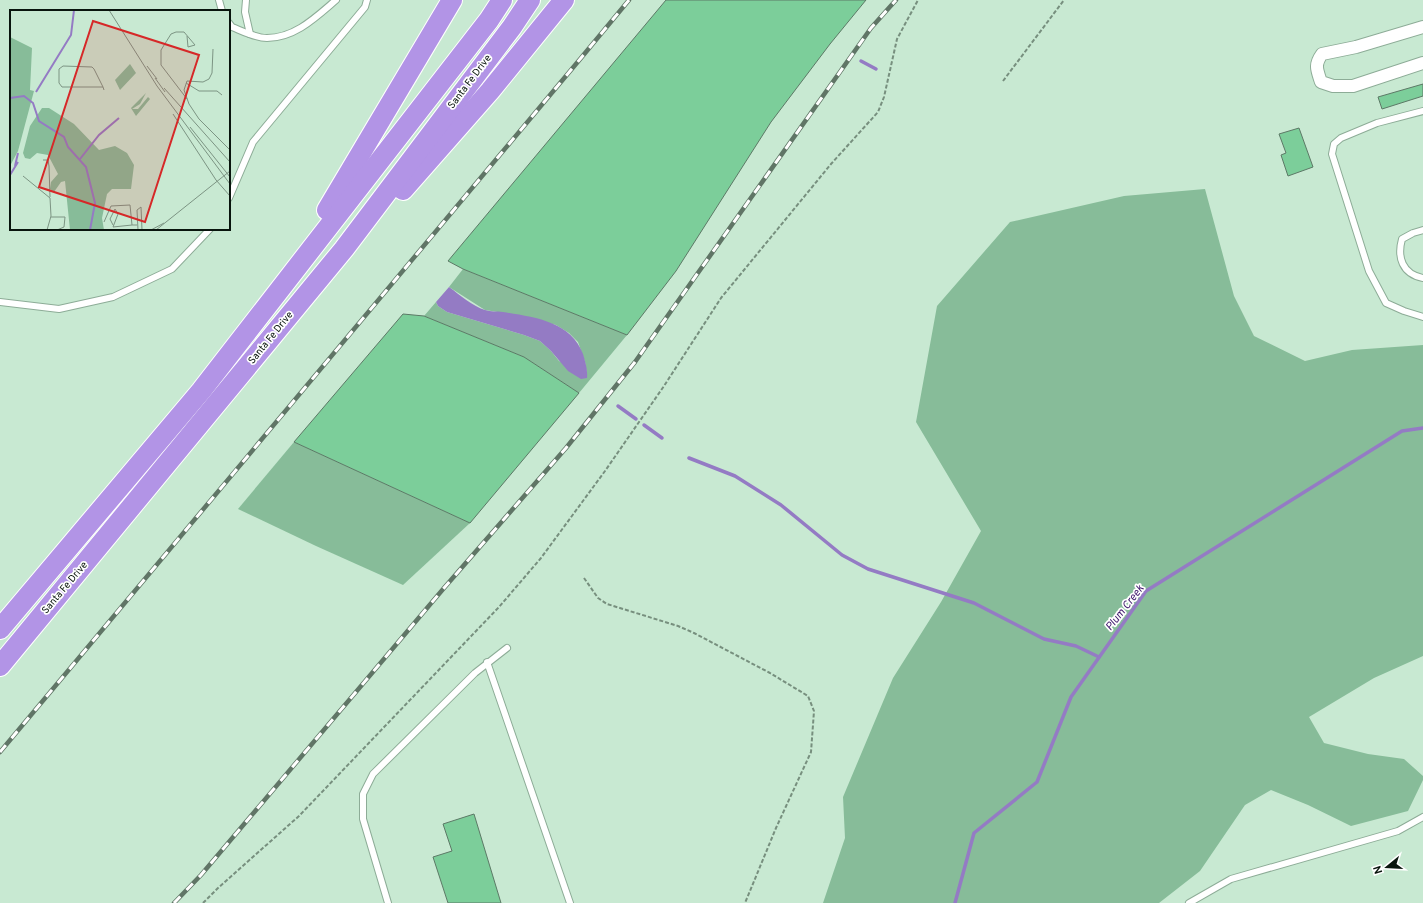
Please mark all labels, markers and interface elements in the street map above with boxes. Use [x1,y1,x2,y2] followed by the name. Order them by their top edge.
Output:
[10,10,230,230] inset map
[445,52,495,112] street label: Santa Fe Drive
[246,309,296,367] street label: Santa Fe Drive
[39,559,91,617] street label: Santa Fe Drive
[1103,582,1148,634] water label: Plum Creek
[1367,847,1407,887] north arrow
[1371,864,1386,876] text: N

